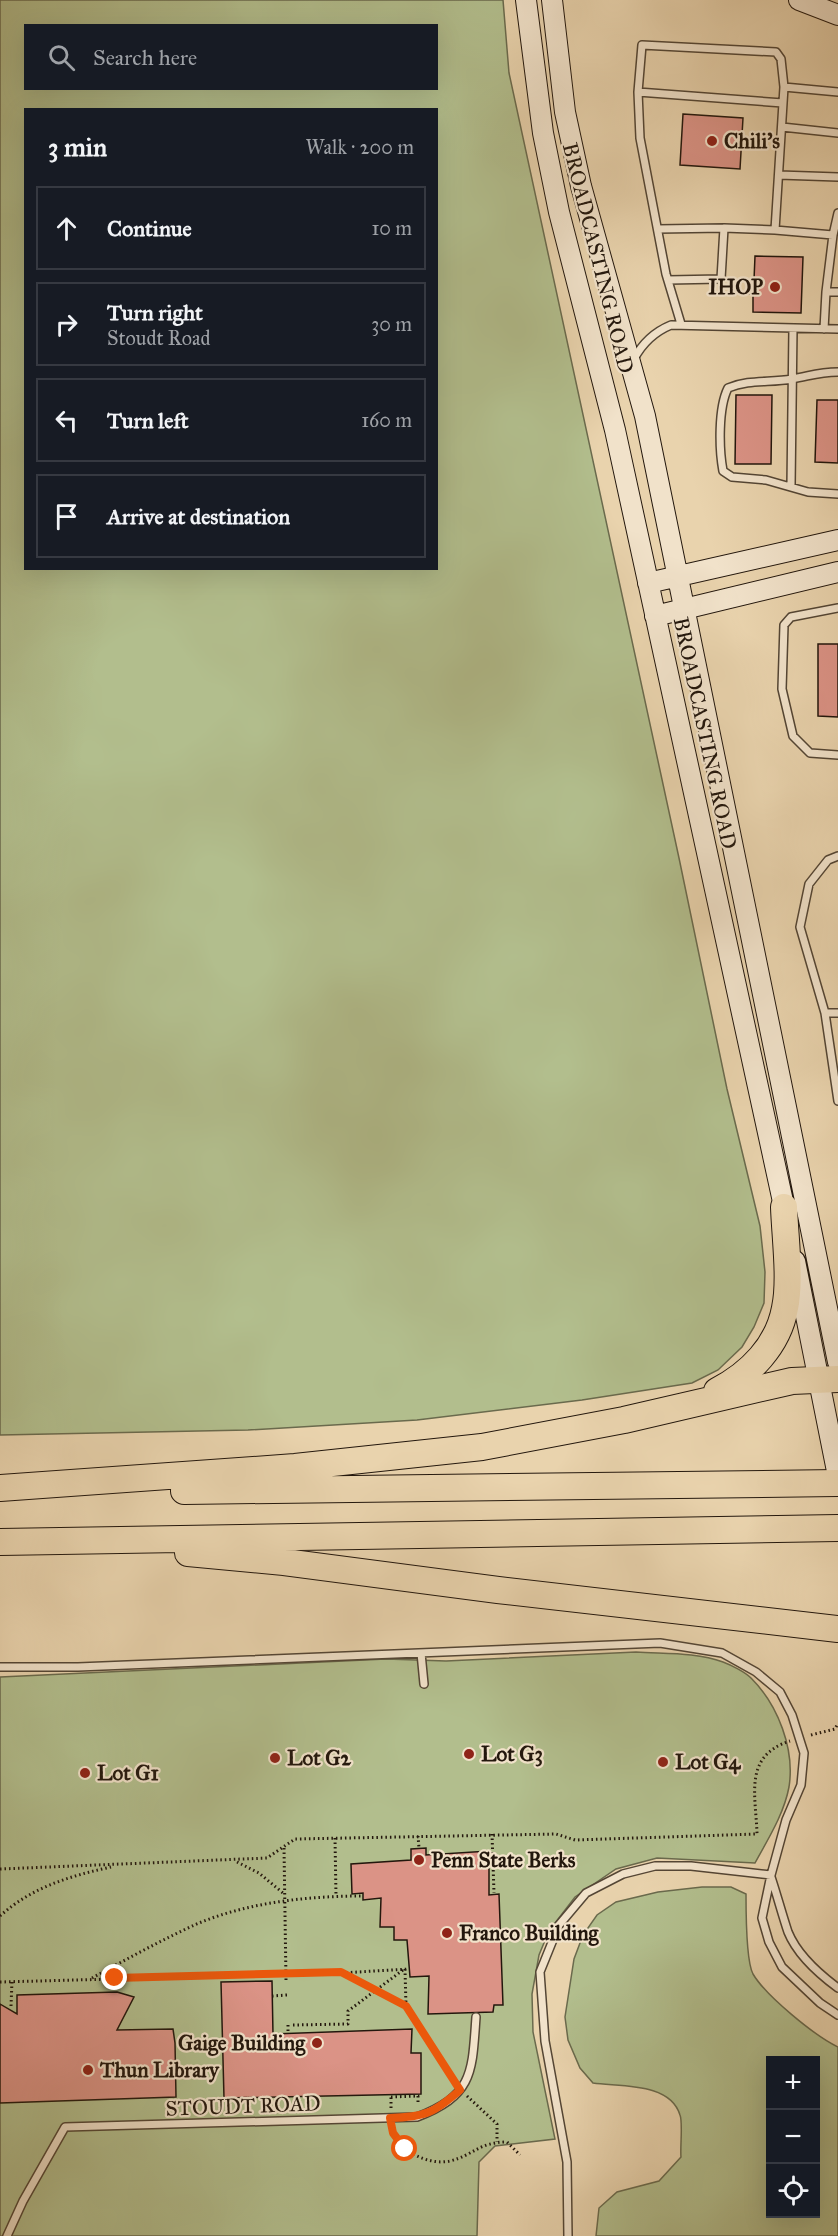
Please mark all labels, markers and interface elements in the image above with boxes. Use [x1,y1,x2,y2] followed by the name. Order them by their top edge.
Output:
[24,24,438,90] search box
[45,41,78,74] icon: search
[93,44,197,71] text: Search here
[724,128,780,154] place label: Chili's
[48,131,107,163] text: 3 min
[705,134,719,148] marker: Chili's
[306,135,414,159] text: Walk · 200 m
[557,140,639,376] street label: BROADCASTING ROAD
[50,212,83,245] icon: ahead
[107,215,192,242] text: Continue
[371,216,412,240] text: 10 m
[708,274,763,300] place label: IHOP
[768,280,782,294] marker: IHOP
[107,299,203,326] text: Turn right
[50,308,83,341] icon: right
[371,312,412,336] text: 30 m
[107,326,210,350] text: Stoudt Road
[50,404,83,437] icon: left
[107,407,189,434] text: Turn left
[361,408,412,432] text: 160 m
[50,500,83,533] icon: arrive
[107,503,290,530] text: Arrive at destination
[668,615,742,851] street label: BROADCASTING ROAD
[481,1741,543,1767] place label: Lot G3
[287,1745,352,1771] place label: Lot G2
[462,1747,476,1761] marker: Lot G3
[675,1749,742,1775] place label: Lot G4
[268,1751,282,1765] marker: Lot G2
[656,1755,670,1769] marker: Lot G4
[97,1760,159,1786] place label: Lot G1
[78,1766,92,1780] marker: Lot G1
[431,1847,576,1873] place label: Penn State Berks
[412,1853,426,1867] marker: Penn State Berks
[459,1920,600,1946] place label: Franco Building
[440,1926,454,1940] marker: Franco Building
[101,1964,127,1990] route end
[178,2030,306,2056] place label: Gaige Building
[310,2036,324,2050] marker: Gaige Building
[766,2056,820,2218] map controls
[766,2056,820,2110] button: +
[99,2057,220,2083] place label: Thun Library
[81,2063,95,2077] marker: Thun Library
[165,2090,321,2122] street label: STOUDT ROAD
[766,2110,820,2164] button: −
[391,2135,417,2161] route start
[766,2164,820,2218] button: locate

